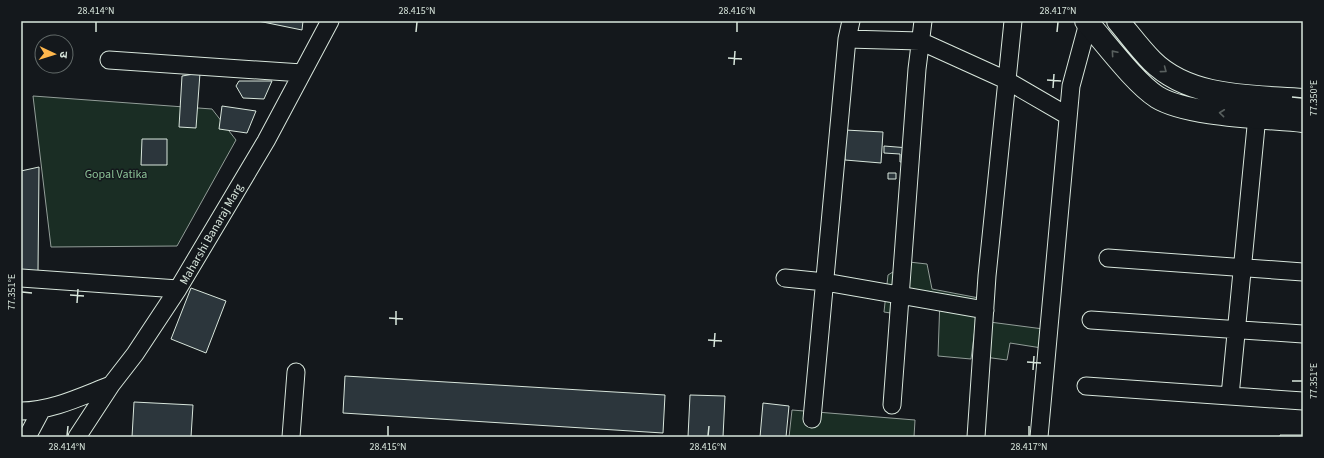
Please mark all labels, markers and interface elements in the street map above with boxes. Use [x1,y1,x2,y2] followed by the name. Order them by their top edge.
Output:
[77,4,115,18] text: 28.414°N
[398,4,436,18] text: 28.415°N
[718,4,756,18] text: 28.416°N
[1039,4,1077,18] text: 28.417°N
[34,34,74,74] north arrow
[1111,50,1118,57] one-way arrow
[56,51,71,59] text: उ
[1159,65,1166,72] one-way arrow
[1307,80,1321,116] text: 77.350°E
[1219,109,1225,118] one-way arrow
[85,166,147,183] park label: Gopal Vatika
[176,181,247,288] street label: Maharshi Banaraj Marg
[5,274,19,310] text: 77.351°E
[1307,363,1321,399] text: 77.351°E
[48,440,86,454] text: 28.414°N
[369,440,407,454] text: 28.415°N
[689,440,727,454] text: 28.416°N
[1010,440,1048,454] text: 28.417°N

